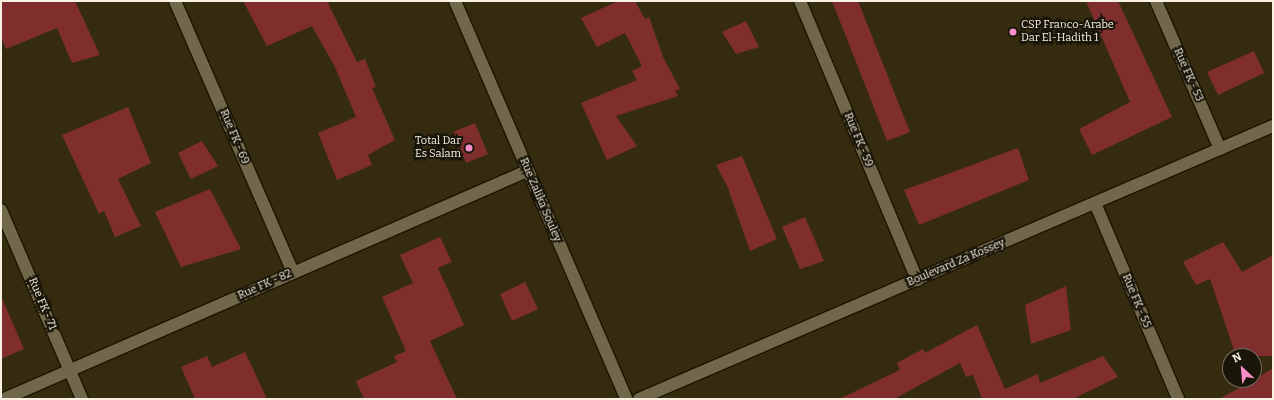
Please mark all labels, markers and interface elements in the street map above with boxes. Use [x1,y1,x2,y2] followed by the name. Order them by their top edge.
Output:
[1021,19,1114,45] place label: CSP Franco-Arabe Dar El-Hadith 1
[1008,27,1018,37] marker: CSP Franco-Arabe Dar El-Hadith 1
[1170,46,1206,104] street label: Rue FK - 53
[217,108,251,166] street label: Rue FK - 69
[841,111,875,169] street label: Rue FK - 59
[415,135,461,161] place label: Total Dar Es Salam
[464,143,474,153] marker: Total Dar Es Salam
[516,156,564,244] street label: Rue Zalika Souley
[905,236,1007,290] street label: Boulevard Za Kossey
[236,267,294,303] street label: Rue FK - 82
[1119,272,1153,330] street label: Rue FK - 55
[25,276,59,332] street label: Rue FK - 71
[1222,348,1262,388] north arrow
[1230,350,1244,365] text: N

